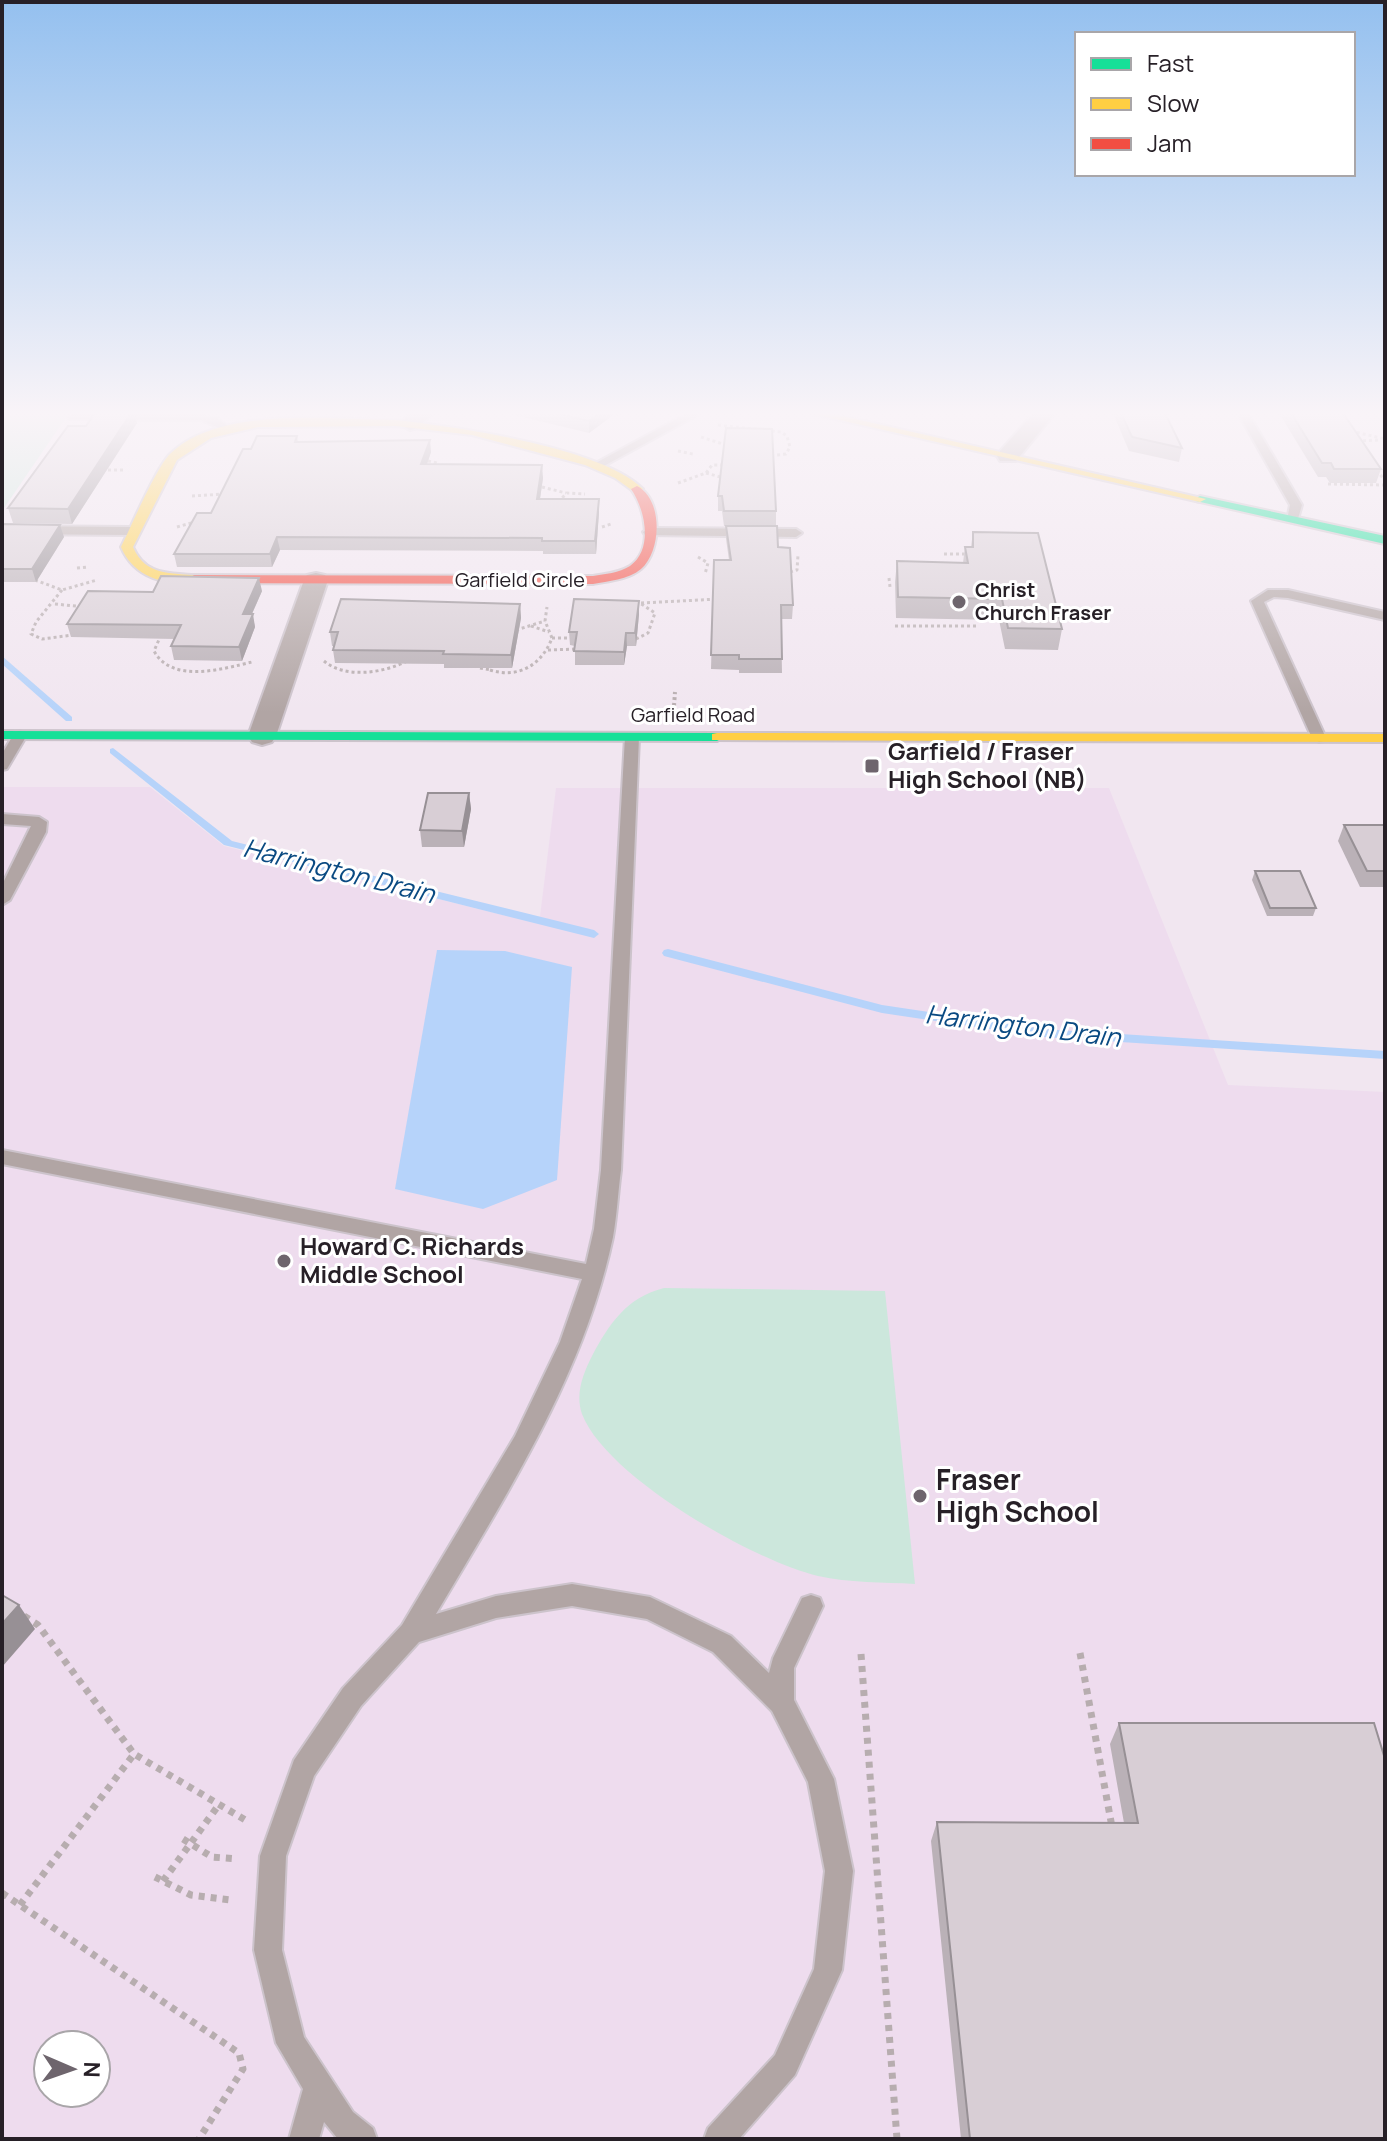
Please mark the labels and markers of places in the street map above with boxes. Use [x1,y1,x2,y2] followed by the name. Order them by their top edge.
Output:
[975,576,1111,626] place label: Christ Church Fraser
[950,593,968,611] marker: Christ Church Fraser
[888,734,1087,795] place label: Garfield / Fraser High School (NB)
[863,757,881,775] marker: Garfield / Fraser High School (NB)
[300,1229,524,1290] place label: Howard C. Richards Middle School
[275,1252,293,1270] marker: Howard C. Richards Middle School
[936,1460,1099,1530] place label: Fraser High School
[911,1487,929,1505] marker: Fraser High School

